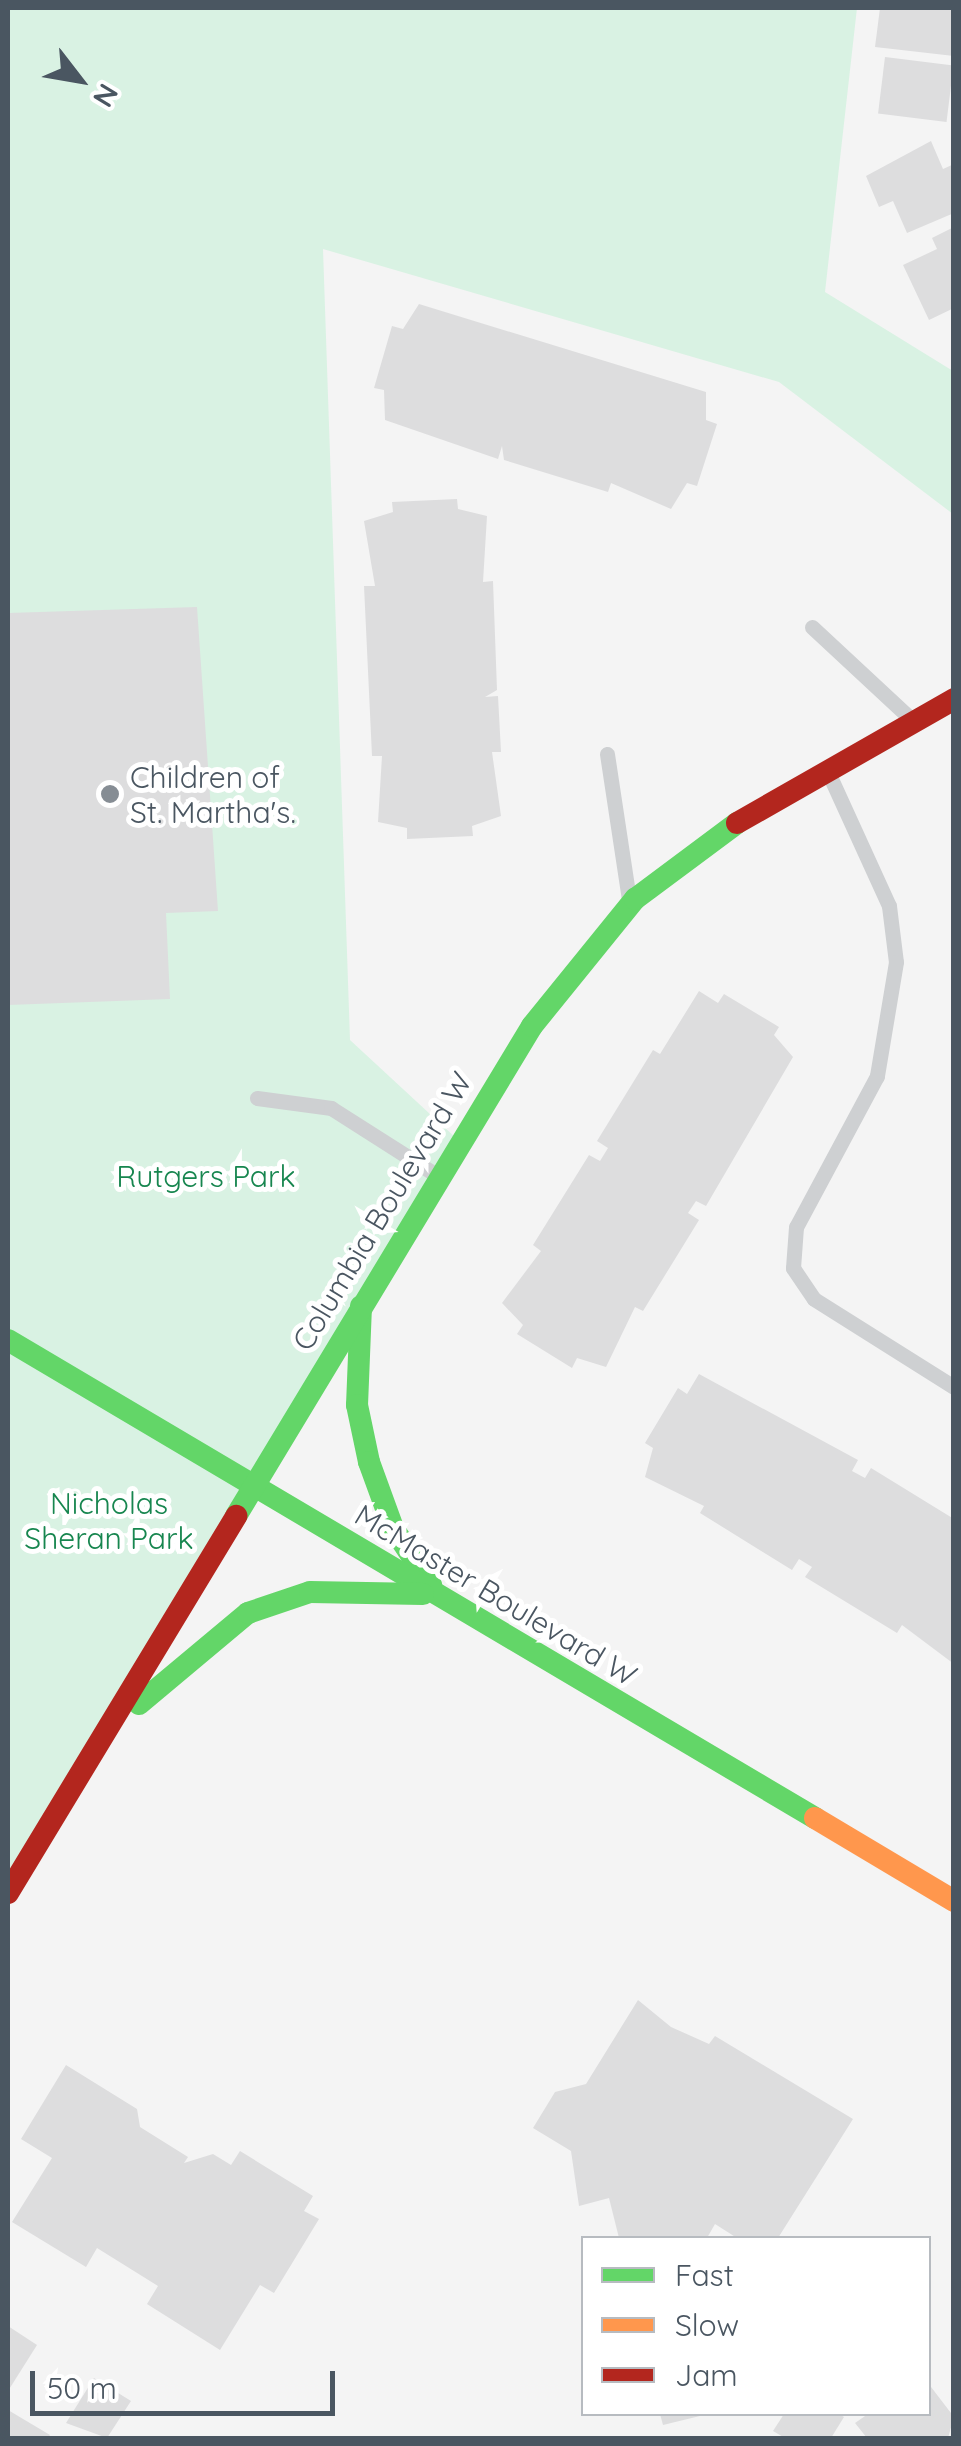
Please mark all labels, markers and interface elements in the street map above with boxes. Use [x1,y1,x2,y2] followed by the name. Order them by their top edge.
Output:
[30,30,130,130] north arrow
[86,78,126,114] text: N
[130,759,296,830] place label: Children of St. Martha's.
[99,783,121,805] marker: Children of St. Martha's.
[285,1065,479,1357] street label: Columbia Boulevard W
[116,1158,296,1194] park label: Rutgers Park
[24,1485,194,1556] park label: Nicholas Sheran Park
[349,1497,643,1693] street label: McMaster Boulevard W
[581,2236,931,2416] legend
[675,2256,734,2294] text: Fast
[675,2306,739,2344] text: Slow
[35,2351,340,2413] scale bar
[675,2356,738,2394] text: Jam
[47,2369,117,2407] text: 50 m

